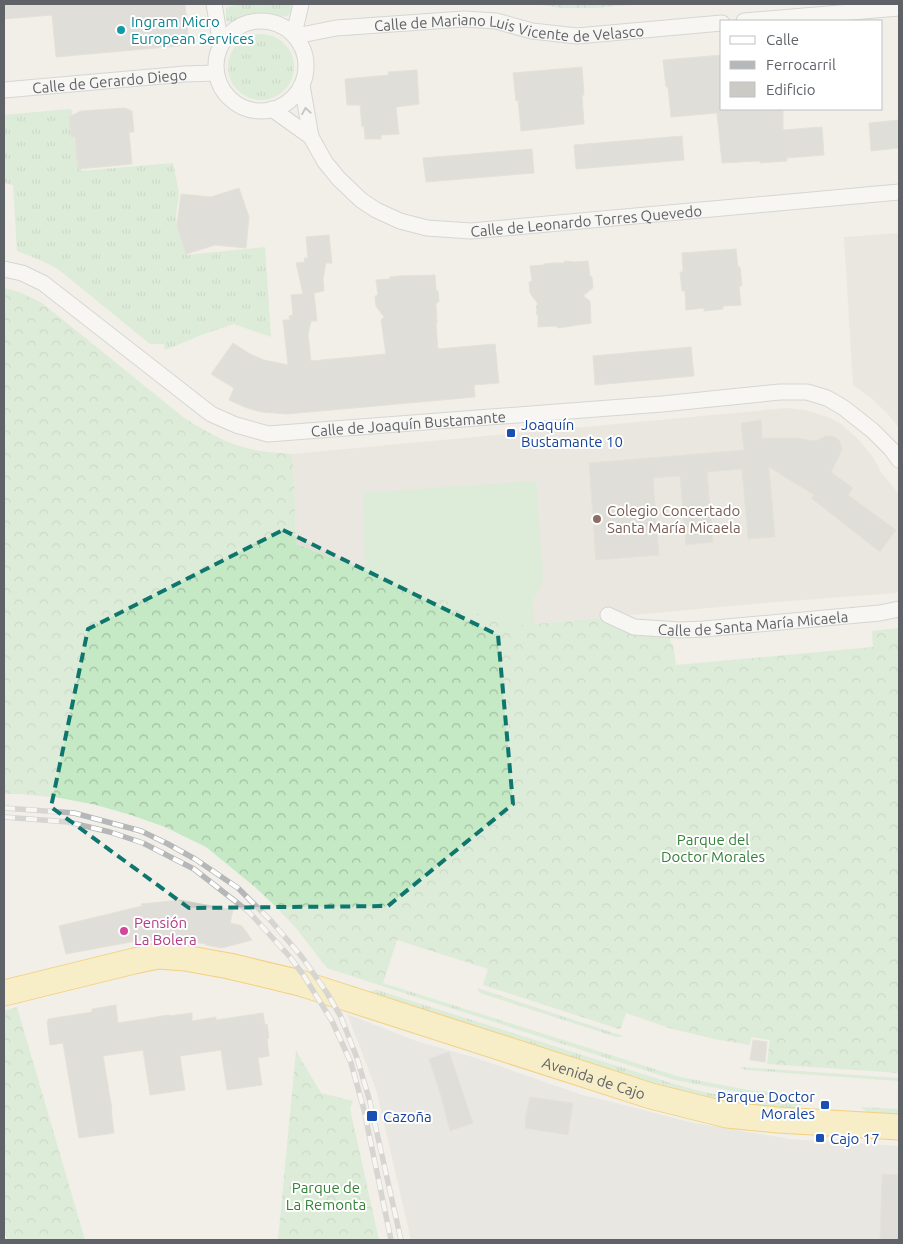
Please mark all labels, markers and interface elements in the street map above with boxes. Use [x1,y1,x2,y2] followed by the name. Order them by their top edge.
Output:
[373,10,645,45] street label: Calle de Mariano Luis Vicente de Velasco
[131,13,254,47] place label: Ingram Micro European Services
[720,20,883,110] legend
[115,24,127,36] marker: Ingram Micro European Services
[766,31,799,48] text: Calle
[766,56,836,73] text: Ferrocarril
[32,65,188,96] street label: Calle de Gerardo Diego
[766,81,815,98] text: Edificio
[302,107,312,115] one-way arrow
[470,201,703,240] street label: Calle de Leonardo Torres Quevedo
[310,407,506,439] street label: Calle de Joaquín Bustamante
[521,416,623,450] place label: Joaquín Bustamante 10
[505,427,517,439] marker: Joaquín Bustamante 10
[607,502,741,536] place label: Colegio Concertado Santa María Micaela
[591,513,603,525] marker: Colegio Concertado Santa María Micaela
[657,607,849,639] street label: Calle de Santa María Micaela
[661,831,765,865] park label: Parque del Doctor Morales
[134,914,197,948] place label: Pensión La Bolera
[118,925,130,937] marker: Pensión La Bolera
[540,1053,648,1102] street label: Avenida de Cajo
[717,1088,815,1122] place label: Parque Doctor Morales
[819,1099,831,1111] marker: Parque Doctor Morales
[383,1108,432,1125] place label: Cazoña
[365,1109,379,1123] marker: Cazoña
[830,1130,880,1147] place label: Cajo 17
[814,1132,826,1144] marker: Cajo 17
[286,1179,366,1213] park label: Parque de La Remonta

